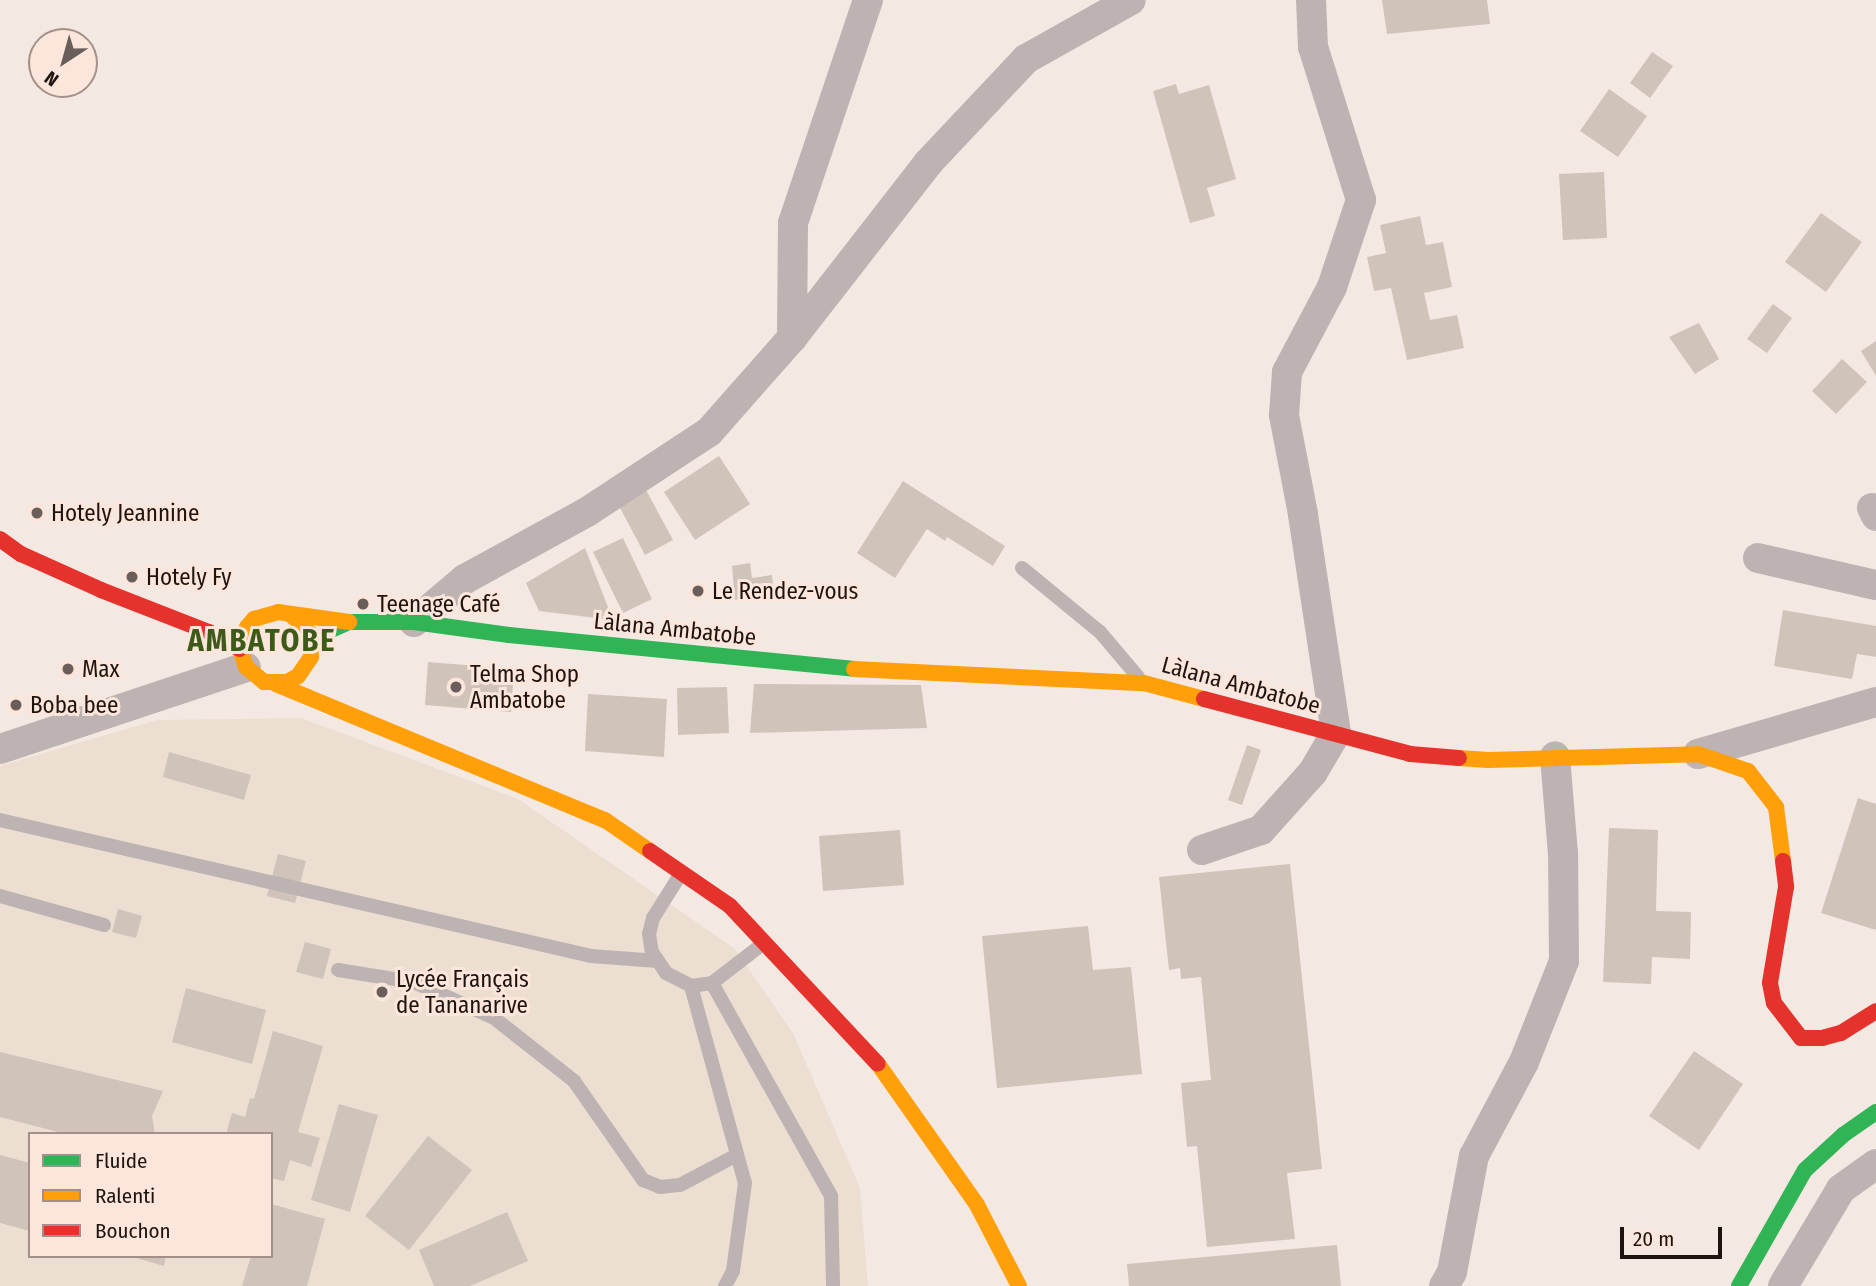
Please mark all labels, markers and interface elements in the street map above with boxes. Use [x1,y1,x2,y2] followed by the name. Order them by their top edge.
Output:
[28,28,98,98] north arrow
[40,66,63,91] text: N
[51,499,199,527] place label: Hotely Jeannine
[29,505,45,521] marker: Hotely Jeannine
[146,563,232,591] place label: Hotely Fy
[124,569,140,585] marker: Hotely Fy
[712,577,858,605] place label: Le Rendez-vous
[690,583,706,599] marker: Le Rendez-vous
[377,590,500,618] place label: Teenage Café
[355,596,371,612] marker: Teenage Café
[592,607,758,651] street label: Làlana Ambatobe
[189,623,335,659] district label: AMBATOBE
[1159,651,1323,719] street label: Làlana Ambatobe
[82,655,120,683] place label: Max
[470,660,579,714] place label: Telma Shop Ambatobe
[60,661,76,677] marker: Max
[448,679,464,695] marker: Telma Shop Ambatobe
[30,691,118,719] place label: Boba bee
[8,697,24,713] marker: Boba bee
[396,965,529,1019] place label: Lycée Français de Tananarive
[374,984,390,1000] marker: Lycée Français de Tananarive
[28,1132,273,1258] legend
[95,1148,147,1174] text: Fluide
[95,1183,155,1209] text: Ralenti
[1624,1212,1726,1256] scale bar
[95,1218,171,1244] text: Bouchon
[1633,1226,1674,1252] text: 20 m

